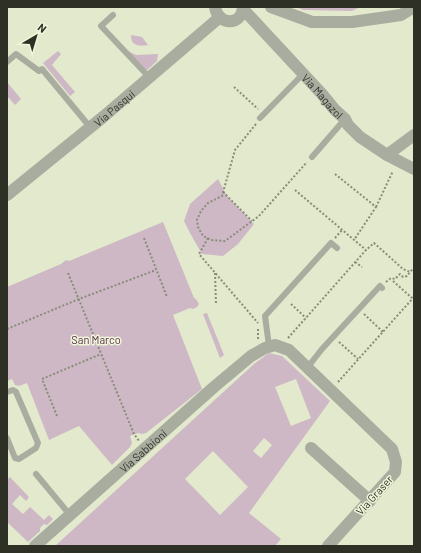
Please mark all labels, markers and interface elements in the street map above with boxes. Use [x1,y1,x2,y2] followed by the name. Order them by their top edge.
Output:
[16,16,56,56] north arrow
[36,20,49,35] text: N
[300,71,346,121] street label: Via Magazol
[91,87,137,129] street label: Via Pasqui
[71,333,121,346] park label: San Marco
[116,426,169,475] street label: Via Sabbioni
[353,473,395,517] street label: Via Graser

